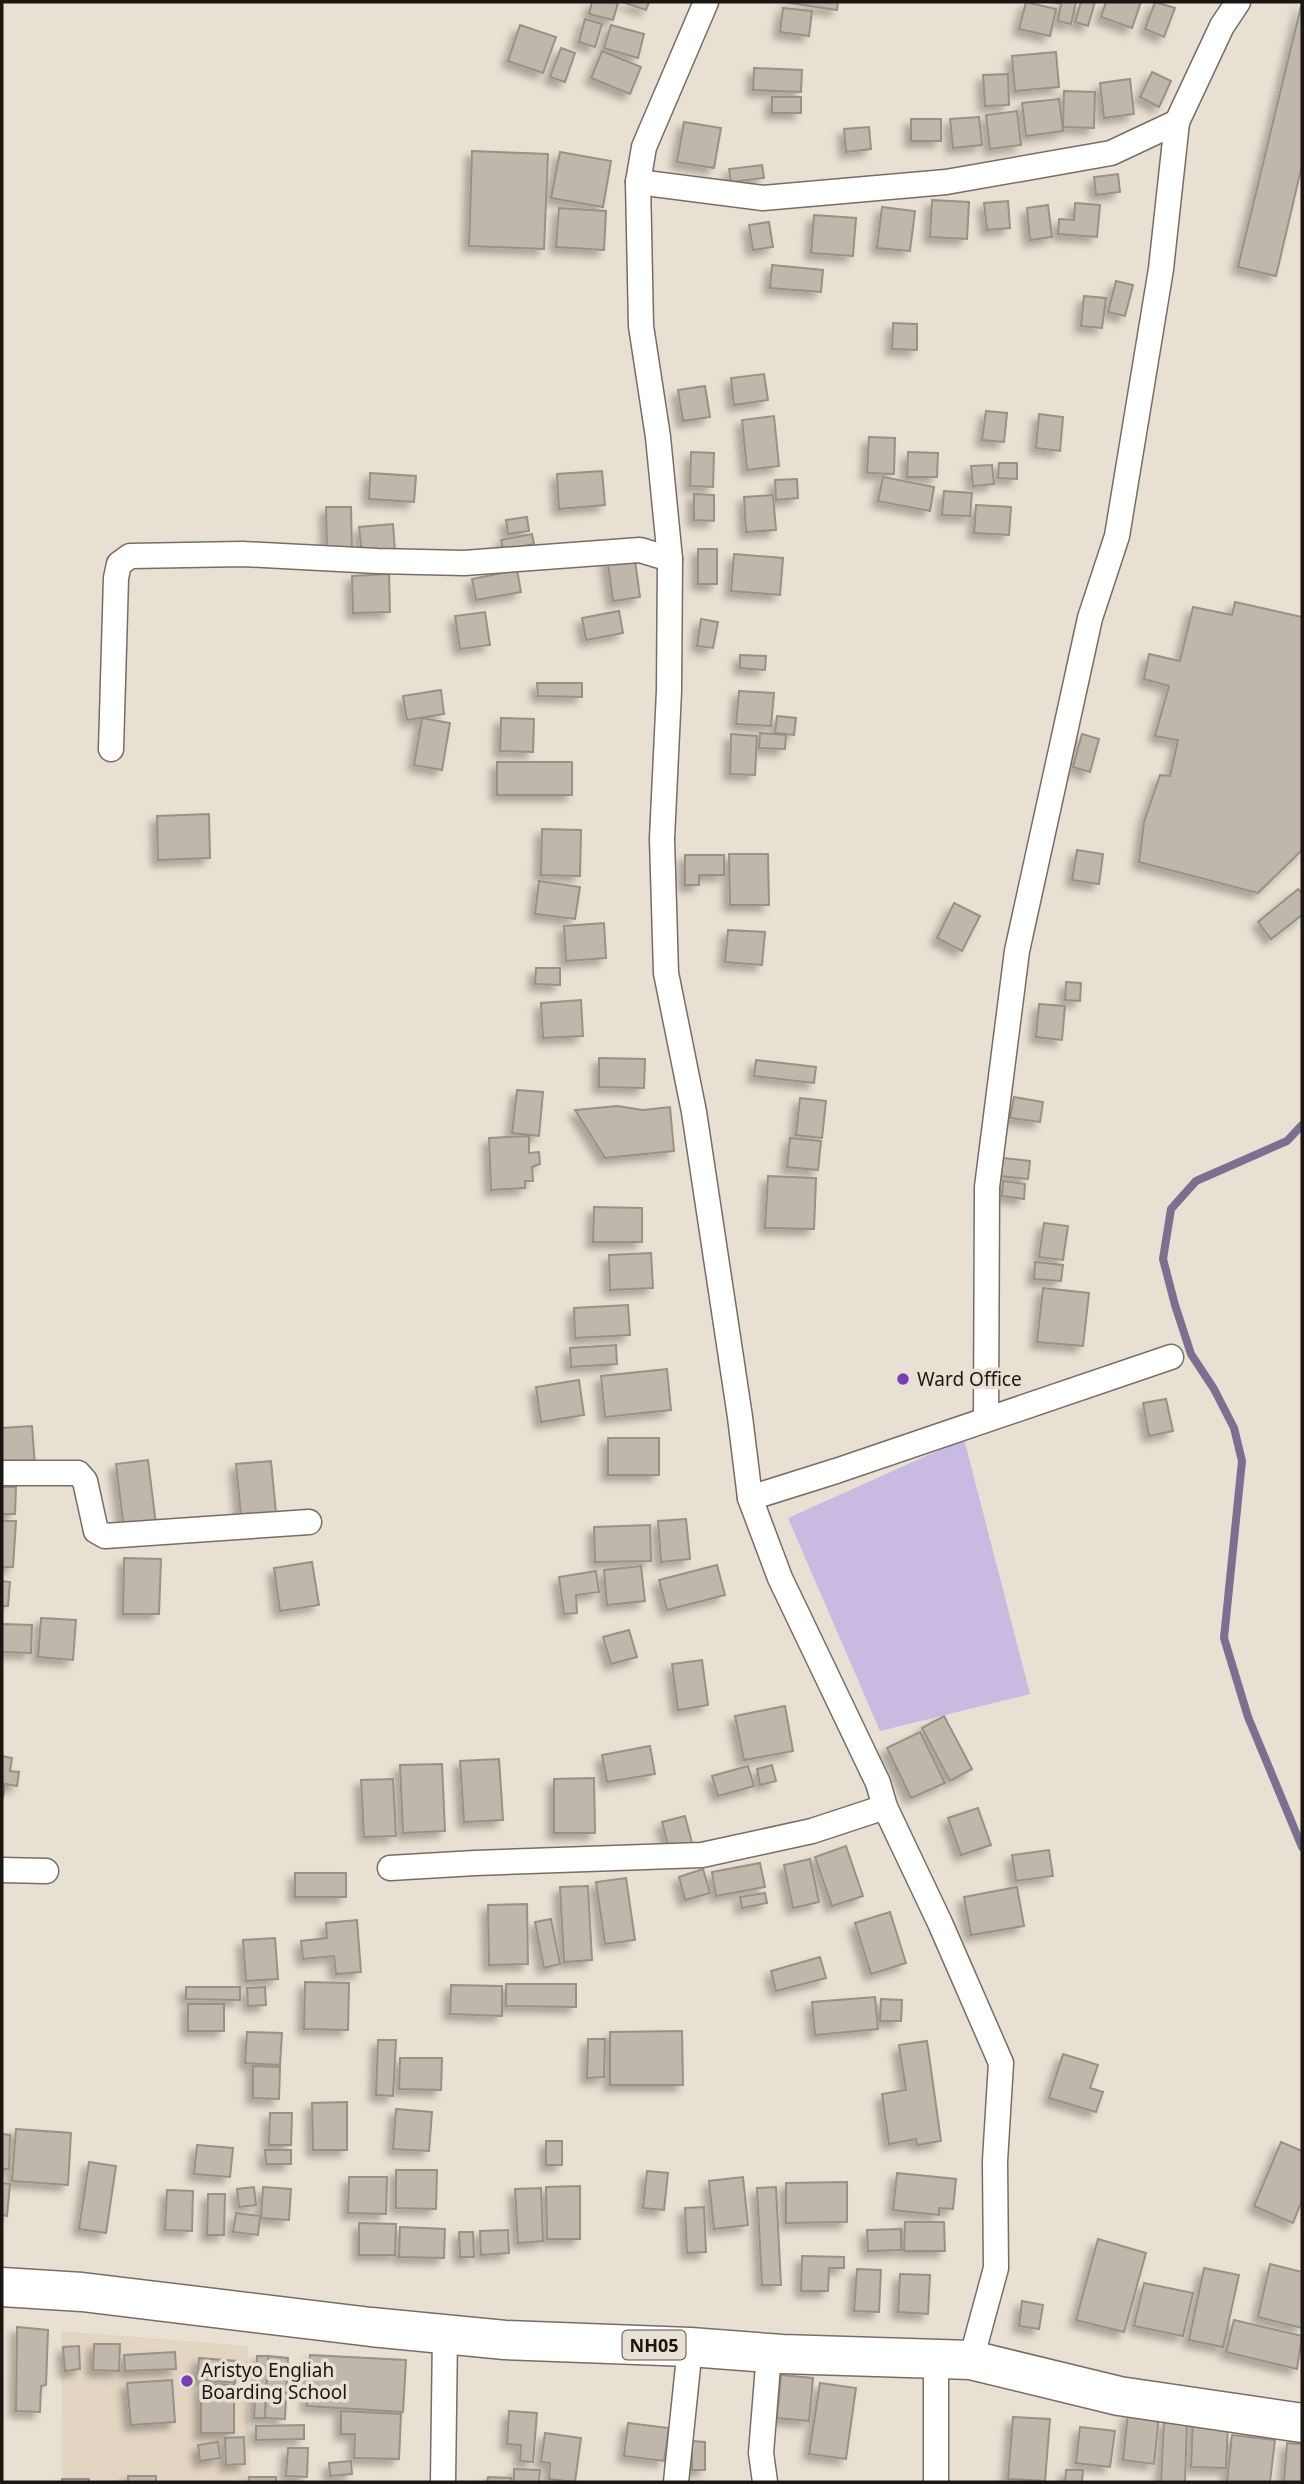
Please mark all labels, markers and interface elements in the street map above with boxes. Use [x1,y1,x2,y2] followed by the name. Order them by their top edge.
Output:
[917,1366,1022,1392] place label: Ward Office
[895,1371,911,1387] marker: Ward Office
[622,2330,686,2360] road number: NH05
[201,2357,347,2405] place label: Aristyo Engliah Boarding School
[179,2373,195,2389] marker: Aristyo Engliah Boarding School

